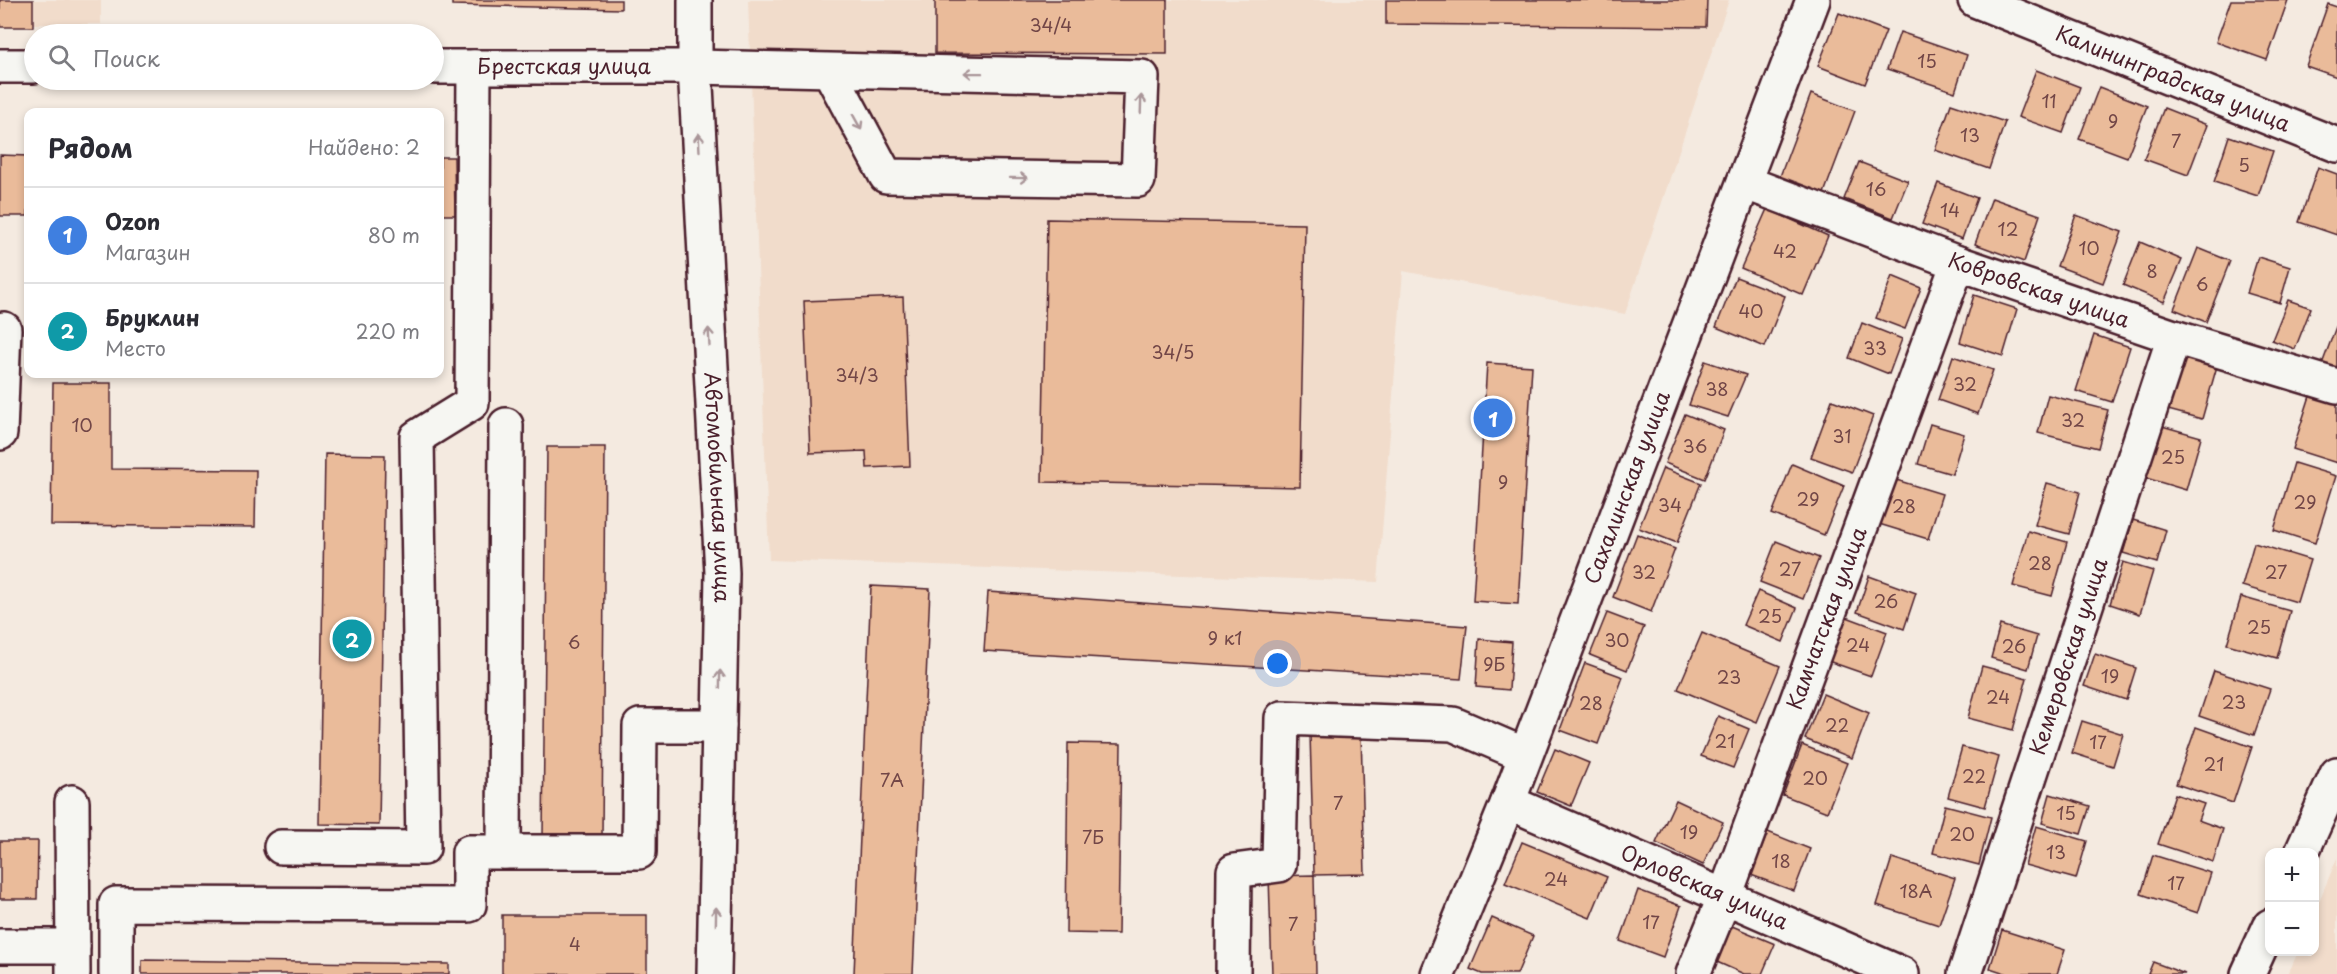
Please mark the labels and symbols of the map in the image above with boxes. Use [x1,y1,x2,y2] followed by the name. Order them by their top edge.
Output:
[1030,11,1072,38] house number: 34/4
[2051,16,2296,139] street label: Калининградская улица
[1917,47,1937,74] house number: 15
[477,49,652,81] street label: Брестская улица
[964,68,984,79] one-way arrow
[2041,87,2057,114] house number: 11
[1135,94,1146,114] one-way arrow
[2108,107,2118,134] house number: 9
[852,112,863,130] one-way arrow
[1960,121,1980,148] house number: 13
[2171,127,2181,154] house number: 7
[693,133,704,153] one-way arrow
[2238,151,2250,178] house number: 5
[1009,172,1029,184] one-way arrow
[1866,175,1886,202] house number: 16
[1940,196,1960,223] house number: 14
[1998,215,2018,242] house number: 12
[2078,234,2100,261] house number: 10
[1773,237,1797,264] house number: 42
[1944,243,2135,335] street label: Ковровская улица
[2146,257,2158,284] house number: 8
[2196,270,2208,297] house number: 6
[1738,297,1764,324] house number: 40
[704,327,715,347] one-way arrow
[1863,334,1887,361] house number: 33
[1152,338,1194,365] house number: 34/5
[835,361,879,388] house number: 34/3
[1953,370,1977,397] house number: 32
[697,371,740,604] street label: Автомобильная улица
[1705,375,1729,402] house number: 38
[1574,385,1677,588] street label: Сахалинская улица
[1474,396,1512,440] pin: 1
[2061,406,2085,433] house number: 32
[71,411,93,438] house number: 10
[1833,422,1851,449] house number: 31
[1683,432,1707,459] house number: 36
[2161,443,2185,470] house number: 25
[1498,468,1508,495] house number: 9
[1797,485,1819,512] house number: 29
[2294,488,2316,515] house number: 29
[1658,491,1682,518] house number: 34
[1892,492,1916,519] house number: 28
[1777,521,1874,714] street label: Камчатская улица
[2028,549,2052,576] house number: 28
[2020,553,2115,759] street label: Кемеровская улица
[1779,555,1801,582] house number: 27
[1632,558,1656,585] house number: 32
[2265,558,2287,585] house number: 27
[1874,587,1898,614] house number: 26
[1758,602,1782,629] house number: 25
[2247,613,2271,640] house number: 25
[332,616,372,662] pin: 2
[1208,624,1242,651] house number: 9 к1
[1604,626,1630,653] house number: 30
[568,628,580,655] house number: 6
[1846,631,1870,658] house number: 24
[2002,632,2026,659] house number: 26
[1263,649,1292,678] your location
[1483,650,1505,677] house number: 9Б
[2101,662,2119,689] house number: 19
[1717,663,1741,690] house number: 23
[714,669,726,689] one-way arrow
[1986,683,2010,710] house number: 24
[2222,688,2246,715] house number: 23
[1579,689,1603,716] house number: 28
[1825,711,1849,738] house number: 22
[1715,727,1735,754] house number: 21
[2089,728,2107,755] house number: 17
[2204,750,2224,777] house number: 21
[1962,762,1986,789] house number: 22
[1802,764,1828,791] house number: 20
[880,766,904,793] house number: 7А
[1333,789,1343,816] house number: 7
[2056,799,2076,826] house number: 15
[1680,818,1698,845] house number: 19
[1949,820,1975,847] house number: 20
[1082,823,1104,850] house number: 7Б
[1616,835,1795,937] street label: Орловская улица
[2046,838,2066,865] house number: 13
[1771,847,1791,874] house number: 18
[1544,865,1568,892] house number: 24
[2167,869,2185,896] house number: 17
[1899,877,1933,904] house number: 18А
[710,906,721,926] one-way arrow
[1642,908,1660,935] house number: 17
[1288,910,1298,937] house number: 7
[569,930,581,957] house number: 4

